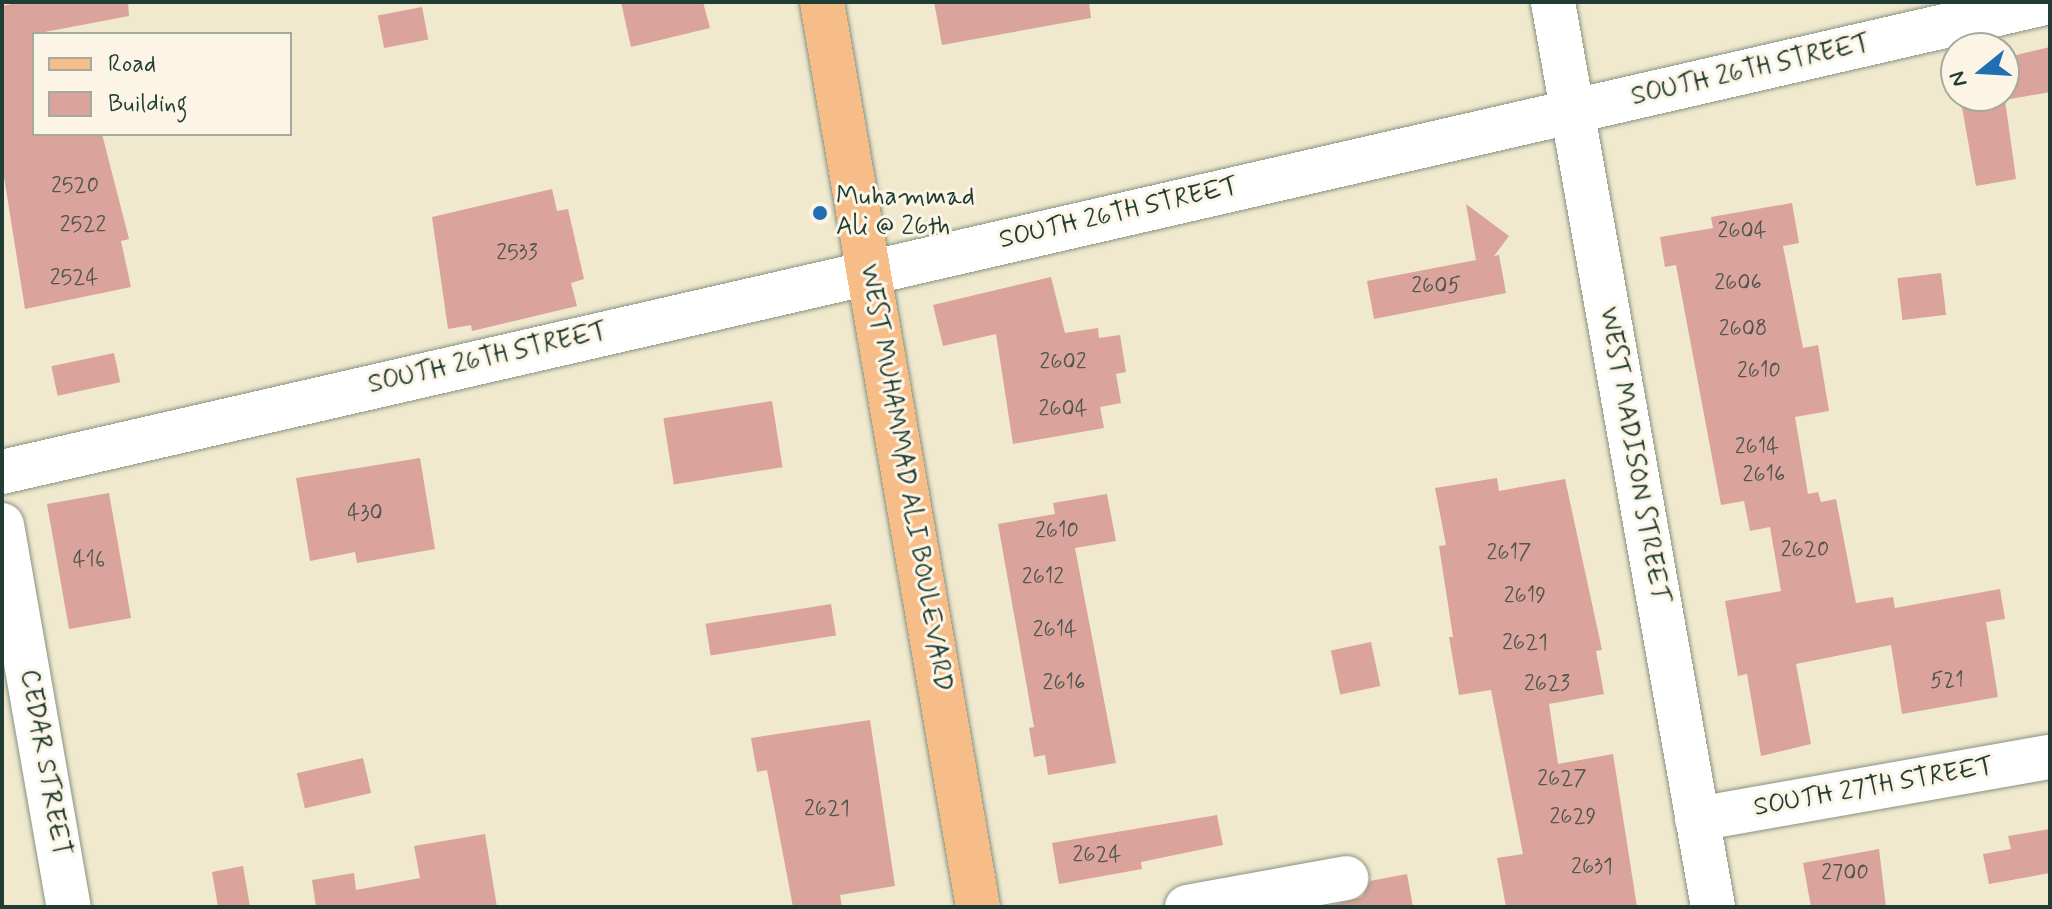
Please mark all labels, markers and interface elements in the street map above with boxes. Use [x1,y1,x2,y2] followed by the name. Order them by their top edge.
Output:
[1627,28,1875,114] street label: SOUTH 26TH STREET
[32,32,292,136] legend
[1940,32,2020,112] north arrow
[108,49,156,80] text: Road
[1943,68,1975,90] text: N
[108,89,188,120] text: Building
[995,171,1243,257] street label: SOUTH 26TH STREET
[51,174,99,200] house number: 2520
[836,182,975,244] place label: Muhammad Ali @ 26th
[811,204,829,222] marker: Muhammad Ali @ 26th
[60,213,106,239] house number: 2522
[1718,219,1766,245] house number: 2604
[496,241,538,267] house number: 2533
[852,262,958,694] street label: WEST MUHAMMAD ALI BOULEVARD
[50,266,98,292] house number: 2524
[1714,271,1762,297] house number: 2606
[1411,274,1461,300] house number: 2605
[1592,304,1674,606] street label: WEST MADISON STREET
[364,316,612,402] street label: SOUTH 26TH STREET
[1719,317,1767,343] house number: 2608
[1040,350,1086,376] house number: 2602
[1737,359,1781,385] house number: 2610
[1039,397,1087,423] house number: 2604
[1735,435,1779,461] house number: 2614
[1743,463,1785,489] house number: 2616
[347,501,383,527] house number: 430
[1035,519,1079,545] house number: 2610
[1781,538,1829,564] house number: 2620
[1487,541,1531,567] house number: 2617
[73,548,105,574] house number: 416
[1022,565,1064,591] house number: 2612
[1504,584,1546,610] house number: 2619
[1033,618,1077,644] house number: 2614
[1502,631,1548,657] house number: 2621
[12,667,76,859] street label: CEDAR STREET
[1930,669,1964,695] house number: 521
[1043,671,1085,697] house number: 2616
[1524,672,1570,698] house number: 2623
[1750,751,1998,825] street label: SOUTH 27TH STREET
[1537,767,1587,793] house number: 2627
[804,797,850,823] house number: 2621
[1550,805,1596,831] house number: 2629
[1073,843,1121,869] house number: 2624
[1571,855,1613,881] house number: 2631
[1821,861,1869,887] house number: 2700

